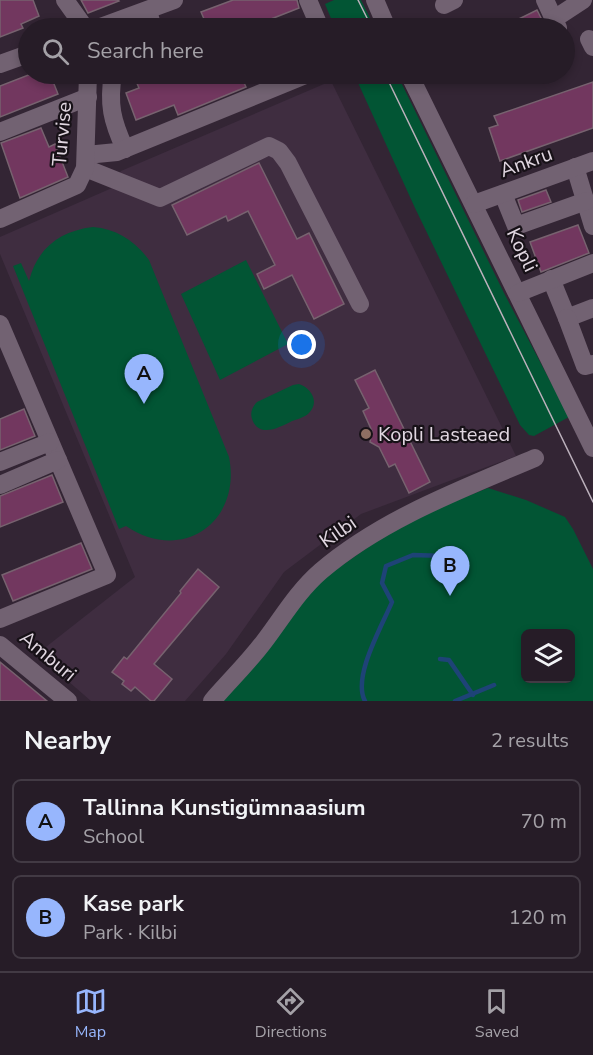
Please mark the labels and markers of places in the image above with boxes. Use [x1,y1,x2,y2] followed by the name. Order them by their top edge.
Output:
[124,354,164,404] pin: A
[378,421,510,448] place label: Kopli Lasteaed
[359,427,373,441] marker: Kopli Lasteaed
[430,546,470,596] pin: B

